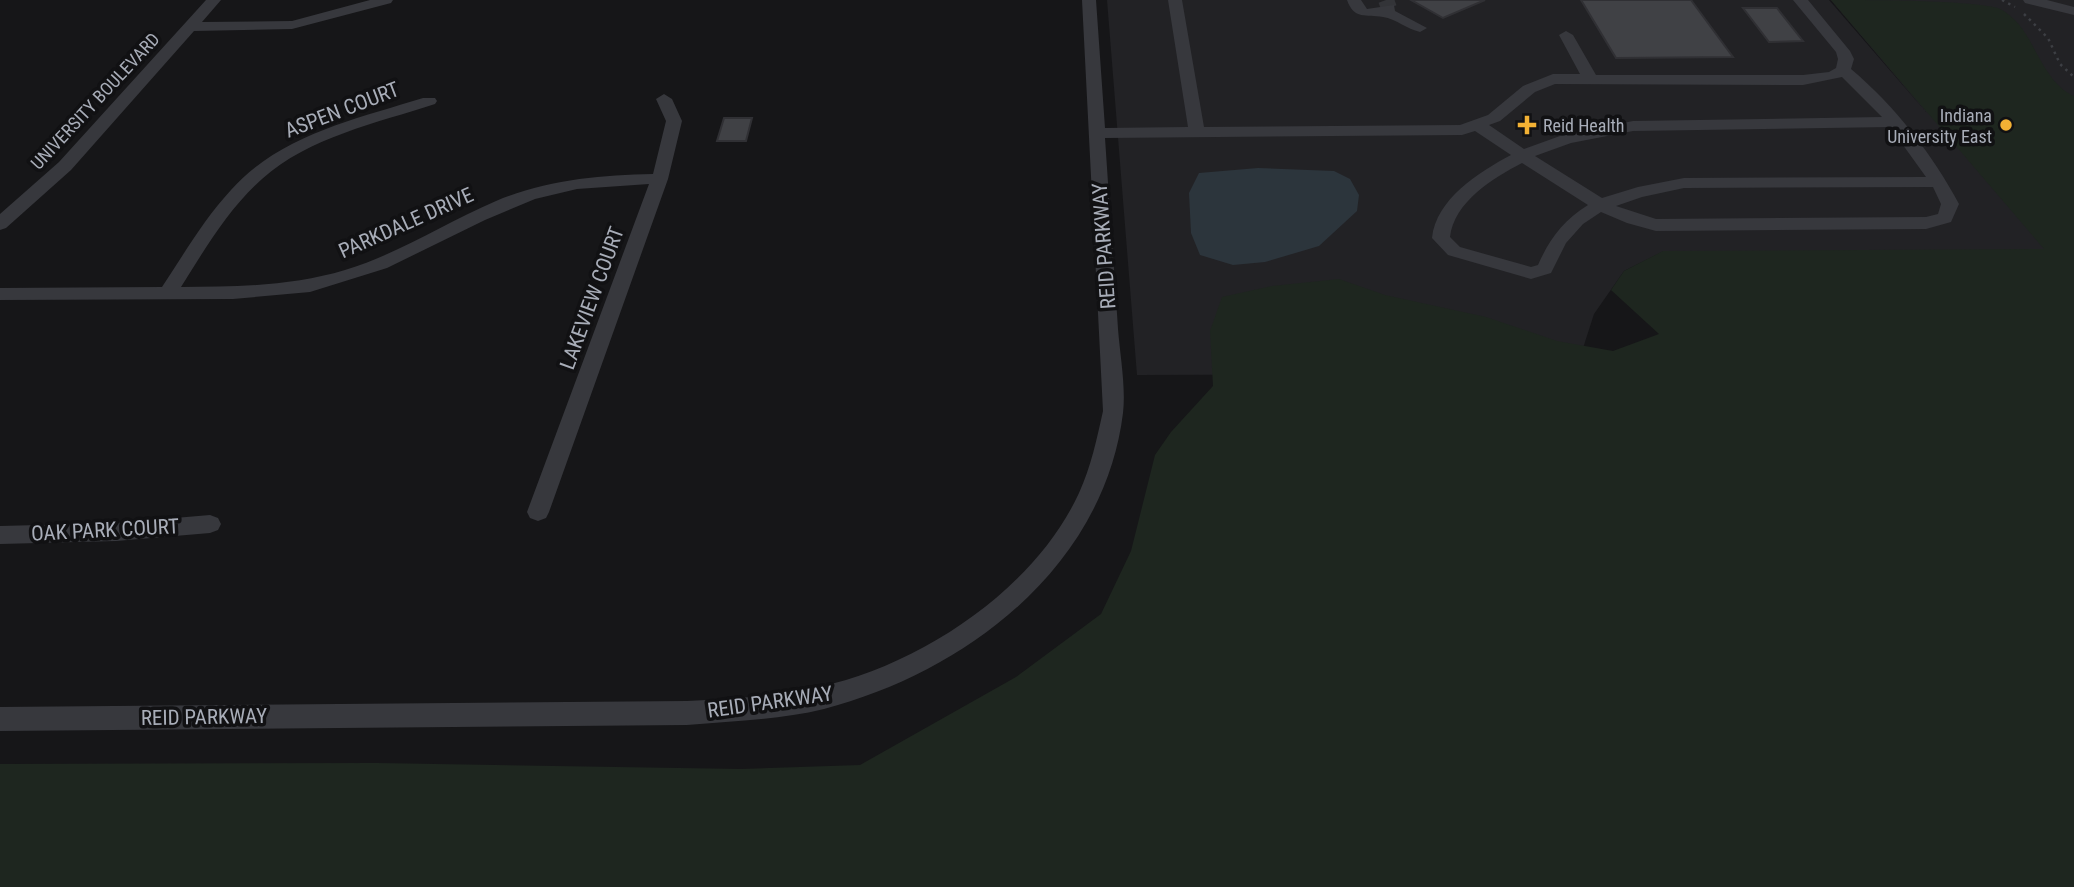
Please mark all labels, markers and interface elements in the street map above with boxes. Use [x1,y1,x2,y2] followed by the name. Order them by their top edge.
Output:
[26,28,164,174] street label: UNIVERSITY BOULEVARD
[281,77,403,143] street label: ASPEN COURT
[1887,105,1992,147] place label: Indiana University East
[1517,115,1537,135] marker: Reid Health
[1543,115,1625,136] place label: Reid Health
[1998,117,2014,133] marker: Indiana University East
[1088,182,1120,310] street label: REID PARKWAY
[335,183,477,263] street label: PARKDALE DRIVE
[555,223,629,373] street label: LAKEVIEW COURT
[30,514,180,546] street label: OAK PARK COURT
[706,681,834,723] street label: REID PARKWAY
[141,704,267,730] street label: REID PARKWAY

